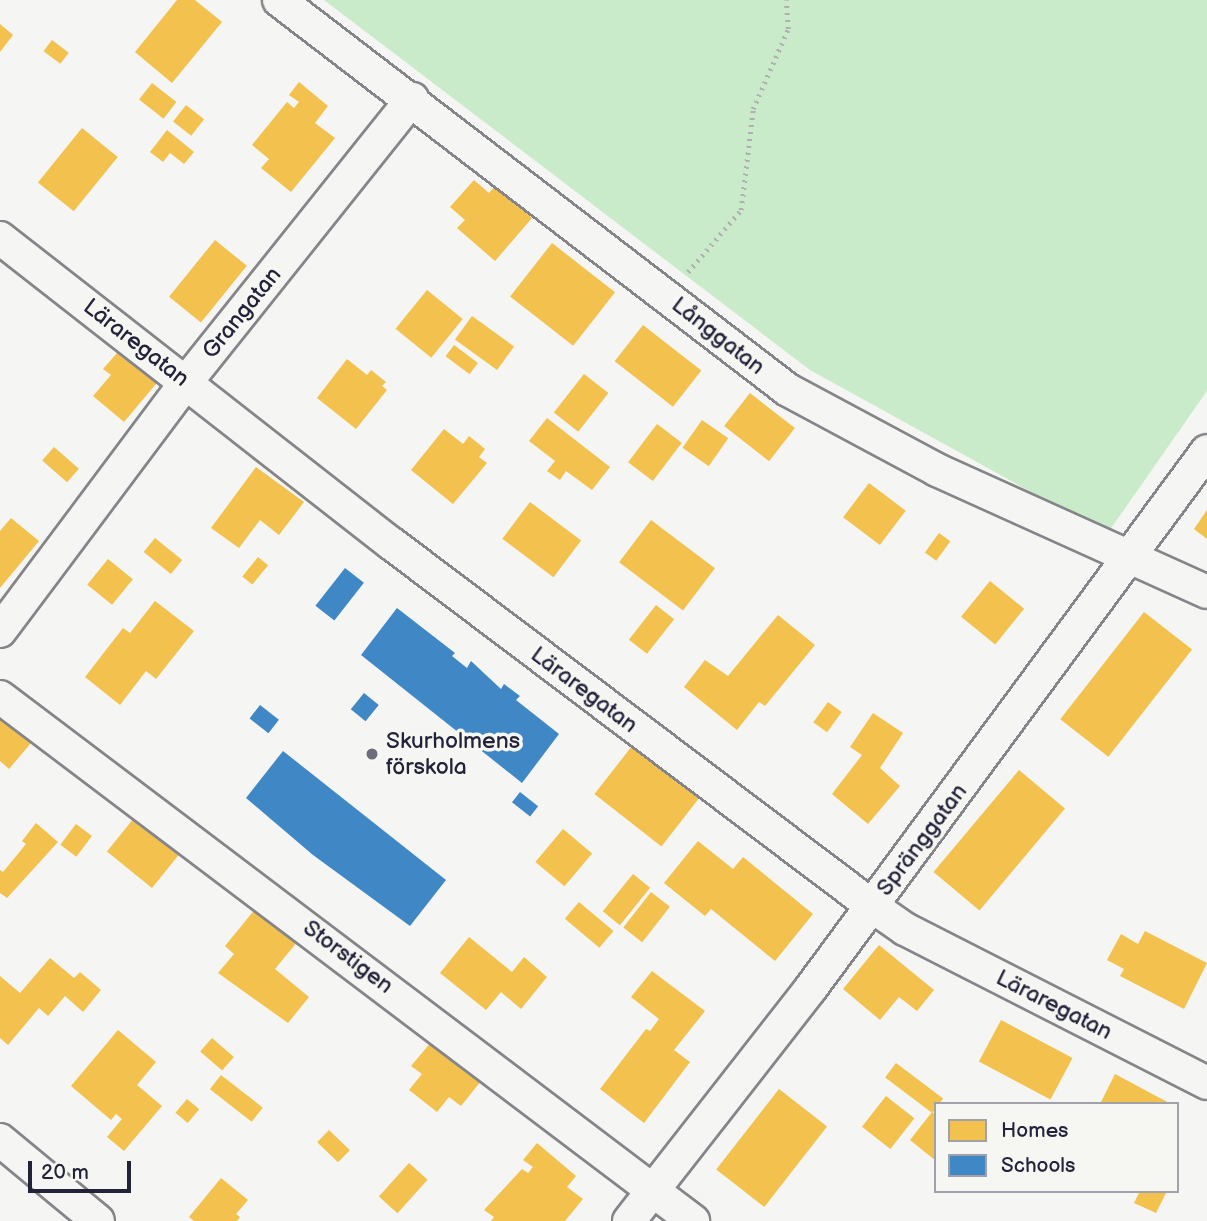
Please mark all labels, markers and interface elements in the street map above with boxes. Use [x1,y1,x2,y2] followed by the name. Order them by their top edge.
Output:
[197,262,287,364] street label: Grangatan
[666,291,770,381] street label: Långgatan
[78,293,194,393] street label: Läraregatan
[525,641,643,739] street label: Läraregatan
[386,727,520,781] place label: Skurholmens förskola
[364,746,380,762] marker: Skurholmens förskola
[871,779,973,901] street label: Spränggatan
[298,914,398,1000] street label: Storstigen
[991,964,1117,1046] street label: Läraregatan
[934,1102,1179,1193] legend
[1001,1118,1069,1143] text: Homes
[32,1148,135,1192] scale bar
[1001,1153,1075,1178] text: Schools
[41,1160,89,1185] text: 20 m

